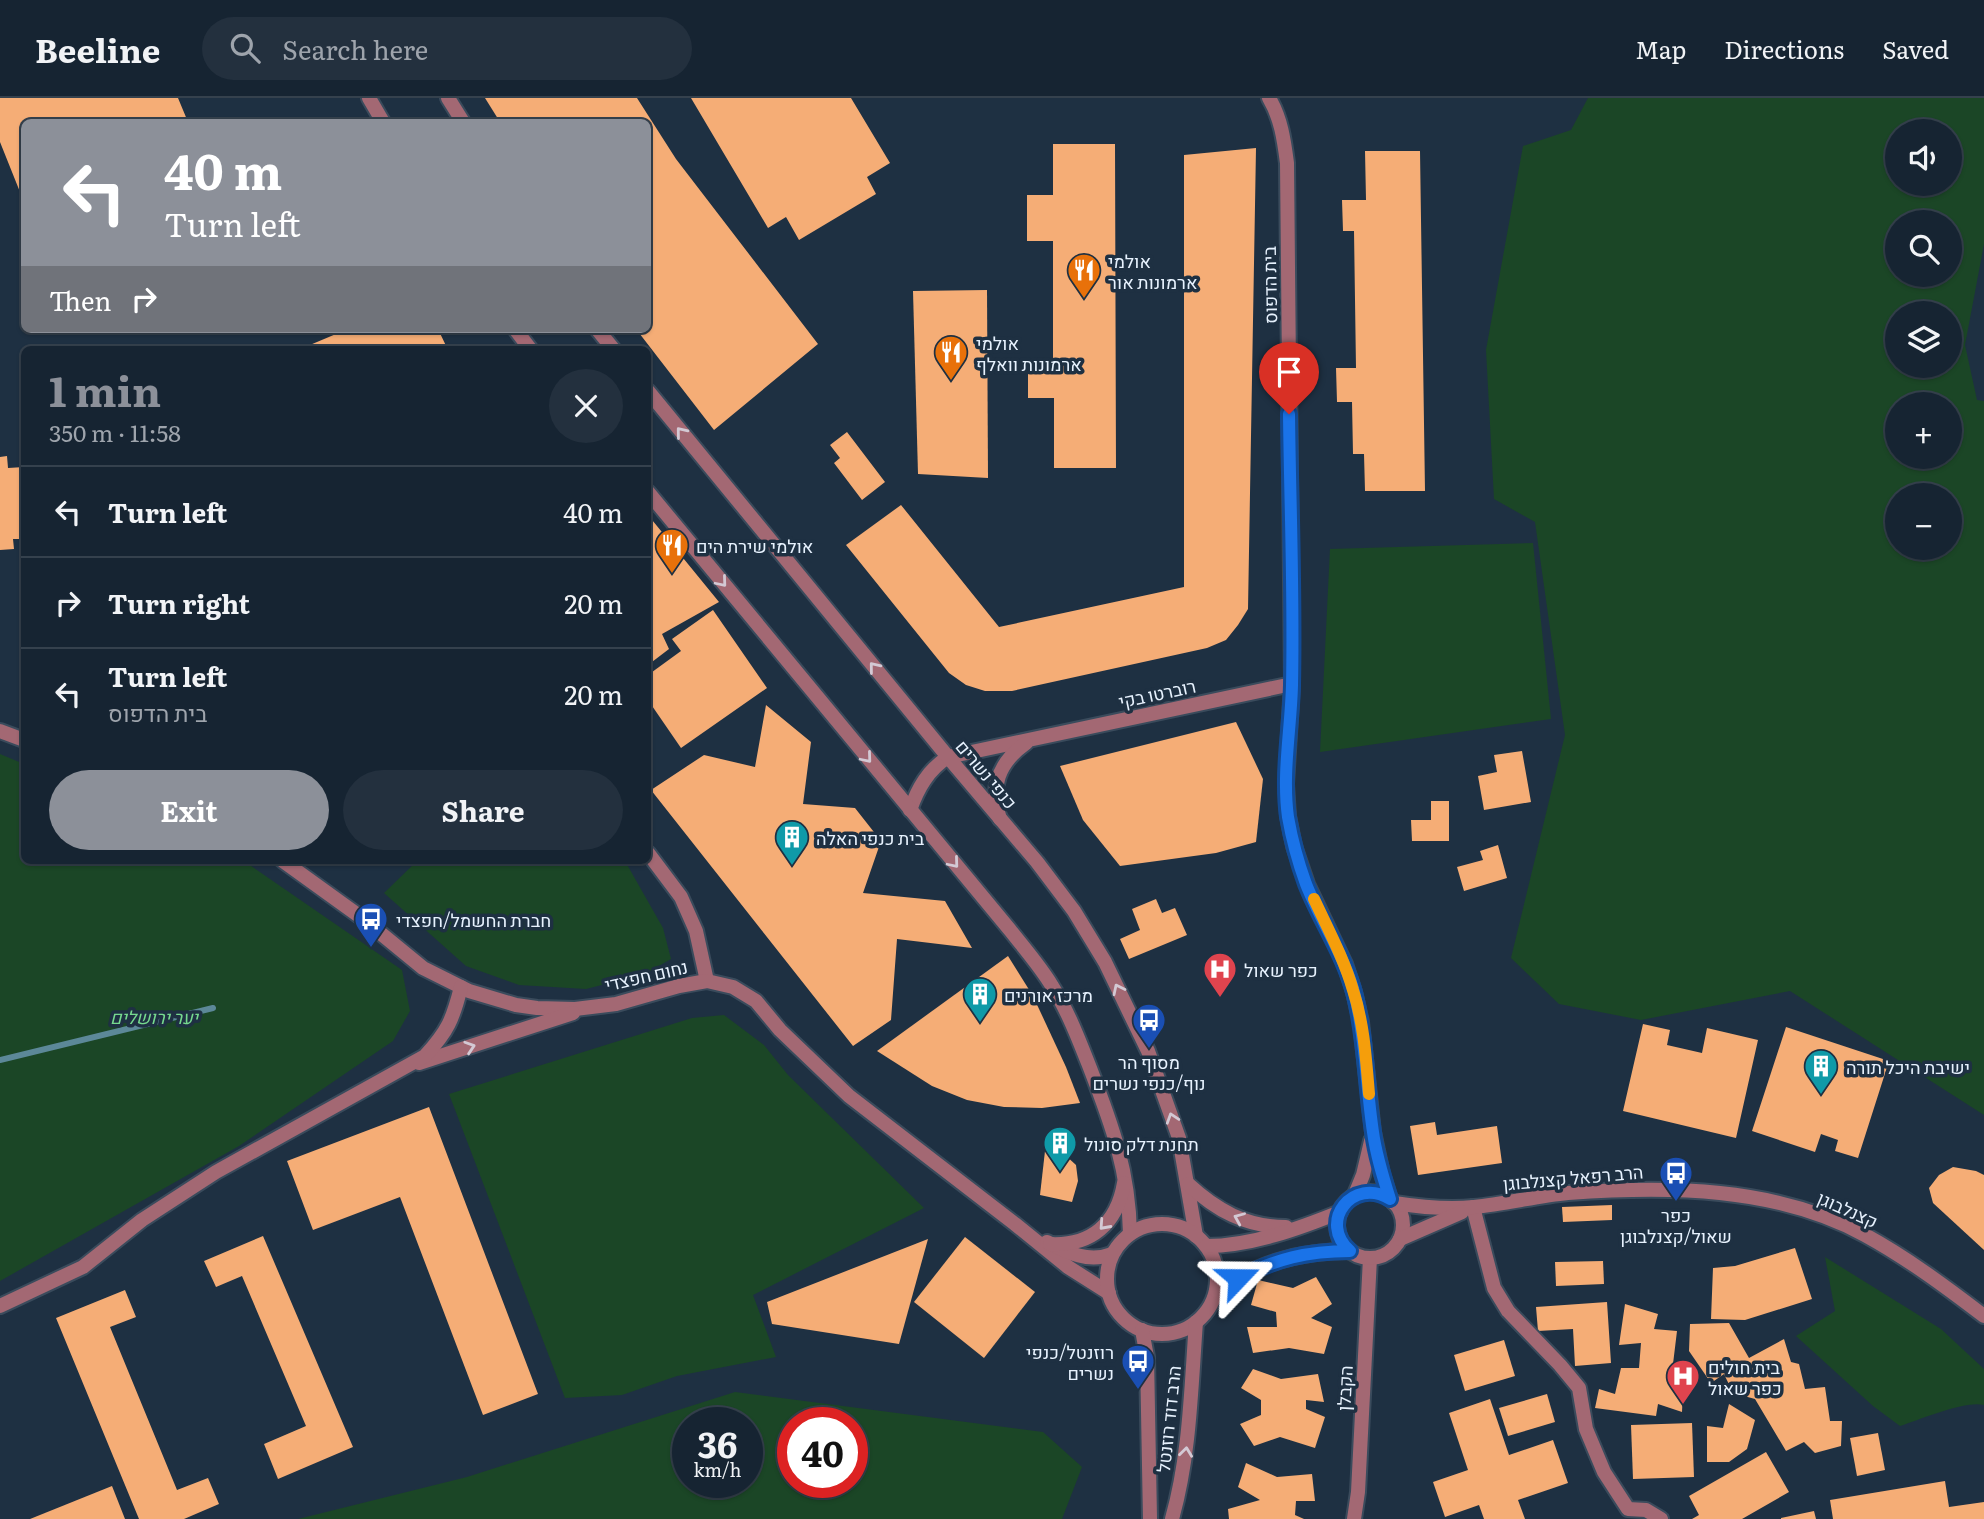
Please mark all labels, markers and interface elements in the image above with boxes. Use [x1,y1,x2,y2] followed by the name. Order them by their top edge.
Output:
[202,17,692,80] search box
[35,24,160,73] text: Beeline
[226,29,264,67] icon: search
[282,29,428,68] text: Search here
[1635,31,1686,66] text: Map
[1724,31,1844,66] text: Directions
[1882,31,1949,66] text: Saved
[1885,119,1962,560] map controls
[1885,119,1962,196] button: sound
[164,132,282,205] text: 40 m
[49,147,140,238] icon: left
[164,199,301,247] text: Turn left
[1885,210,1962,287] button: search
[1255,245,1283,324] street label: בית הדפוס
[1108,247,1197,295] place label: אולמי ארמונות אור
[1065,251,1103,300] restaurant icon: אולמי ארמונות אור
[49,280,111,319] text: Then
[125,280,163,318] icon: right
[1885,301,1962,378] button: layers
[976,329,1082,377] place label: אולמי ארמונות וואלף
[932,333,970,382] restaurant icon: אולמי ארמונות וואלף
[1259,342,1319,414] pin
[1270,353,1308,391] icon: arrive
[49,358,161,420] text: 1 min
[549,369,623,443] button: close
[1885,392,1962,469] button: +
[49,415,181,449] text: 350 m · 11:58
[677,428,689,441] one-way arrow
[1885,483,1962,560] button: −
[108,492,227,531] text: Turn left
[563,492,623,531] text: 40 m
[49,493,87,531] icon: left
[653,526,691,575] restaurant icon: אולמי שירת הים
[696,532,813,559] place label: אולמי שירת הים
[714,574,726,587] one-way arrow
[108,583,250,622] text: Turn right
[564,583,623,622] text: 20 m
[49,584,87,622] icon: right
[108,656,227,695] text: Turn left
[870,662,882,675] one-way arrow
[1116,672,1198,714] street label: רוברטו בקי
[564,674,623,713] text: 20 m
[49,675,87,713] icon: left
[108,695,207,729] text: בית הדפוס
[950,734,1024,814] street label: כנפי נשרים
[859,749,871,762] one-way arrow
[49,770,329,850] button: Exit
[343,770,623,850] button: Share
[773,818,811,867] building icon: בית כנפי האלה
[816,824,925,851] place label: בית כנפי האלה
[946,854,958,867] one-way arrow
[352,900,390,949] bus stop icon: חברת החשמל/חפצדי
[396,906,551,933] place label: חברת החשמל/חפצדי
[1201,950,1239,999] hospital icon: כפר שאול
[602,952,690,998] street label: נחום חפצדי
[1244,956,1318,983] place label: כפר שאול
[961,975,999,1024] building icon: מרכז אורנים
[1004,981,1093,1008] place label: מרכז אורנים
[1112,984,1126,996] one-way arrow
[1130,1001,1168,1050] bus stop icon: מסוף הר נוף/כנפי נשרים
[110,1003,200,1030] park label: יער ירושלים
[463,1041,475,1055] one-way arrow
[1802,1047,1840,1096] building icon: ישיבת היכל תורה
[1092,1048,1206,1096] place label: מסוף הר נוף/כנפי נשרים
[1846,1053,1970,1080] place label: ישיבת היכל תורה
[1166,1112,1180,1124] one-way arrow
[1041,1124,1079,1173] building icon: תחנת דלק סונול
[1084,1130,1199,1157] place label: תחנת דלק סונול
[1657,1154,1695,1203] bus stop icon: כפר שאול/קצנלבוגן
[1502,1157,1644,1197] street label: הרב רפאל קצנלבוגן
[1813,1184,1883,1234] street label: קצנלבוגן
[1620,1201,1732,1249] place label: כפר שאול/קצנלבוגן
[1234,1213,1246,1227] one-way arrow
[1099,1217,1112,1230] one-way arrow
[1201,1241,1275,1315] position arrow
[1026,1338,1114,1386] place label: רוזנטל/כנפי נשרים
[1119,1342,1157,1391] bus stop icon: רוזנטל/כנפי נשרים
[1708,1353,1782,1401] place label: בית חולים כפר שאול
[1664,1357,1702,1406] hospital icon: בית חולים כפר שאול
[1149,1364,1187,1474] street label: הרב דוד רוזנטל
[1329,1364,1359,1412] street label: הקבלן
[777,1407,868,1498] speed limit sign: 40
[698,1417,737,1469] text: 36
[1178,1447,1193,1458] one-way arrow
[694,1456,741,1483] text: km/h

